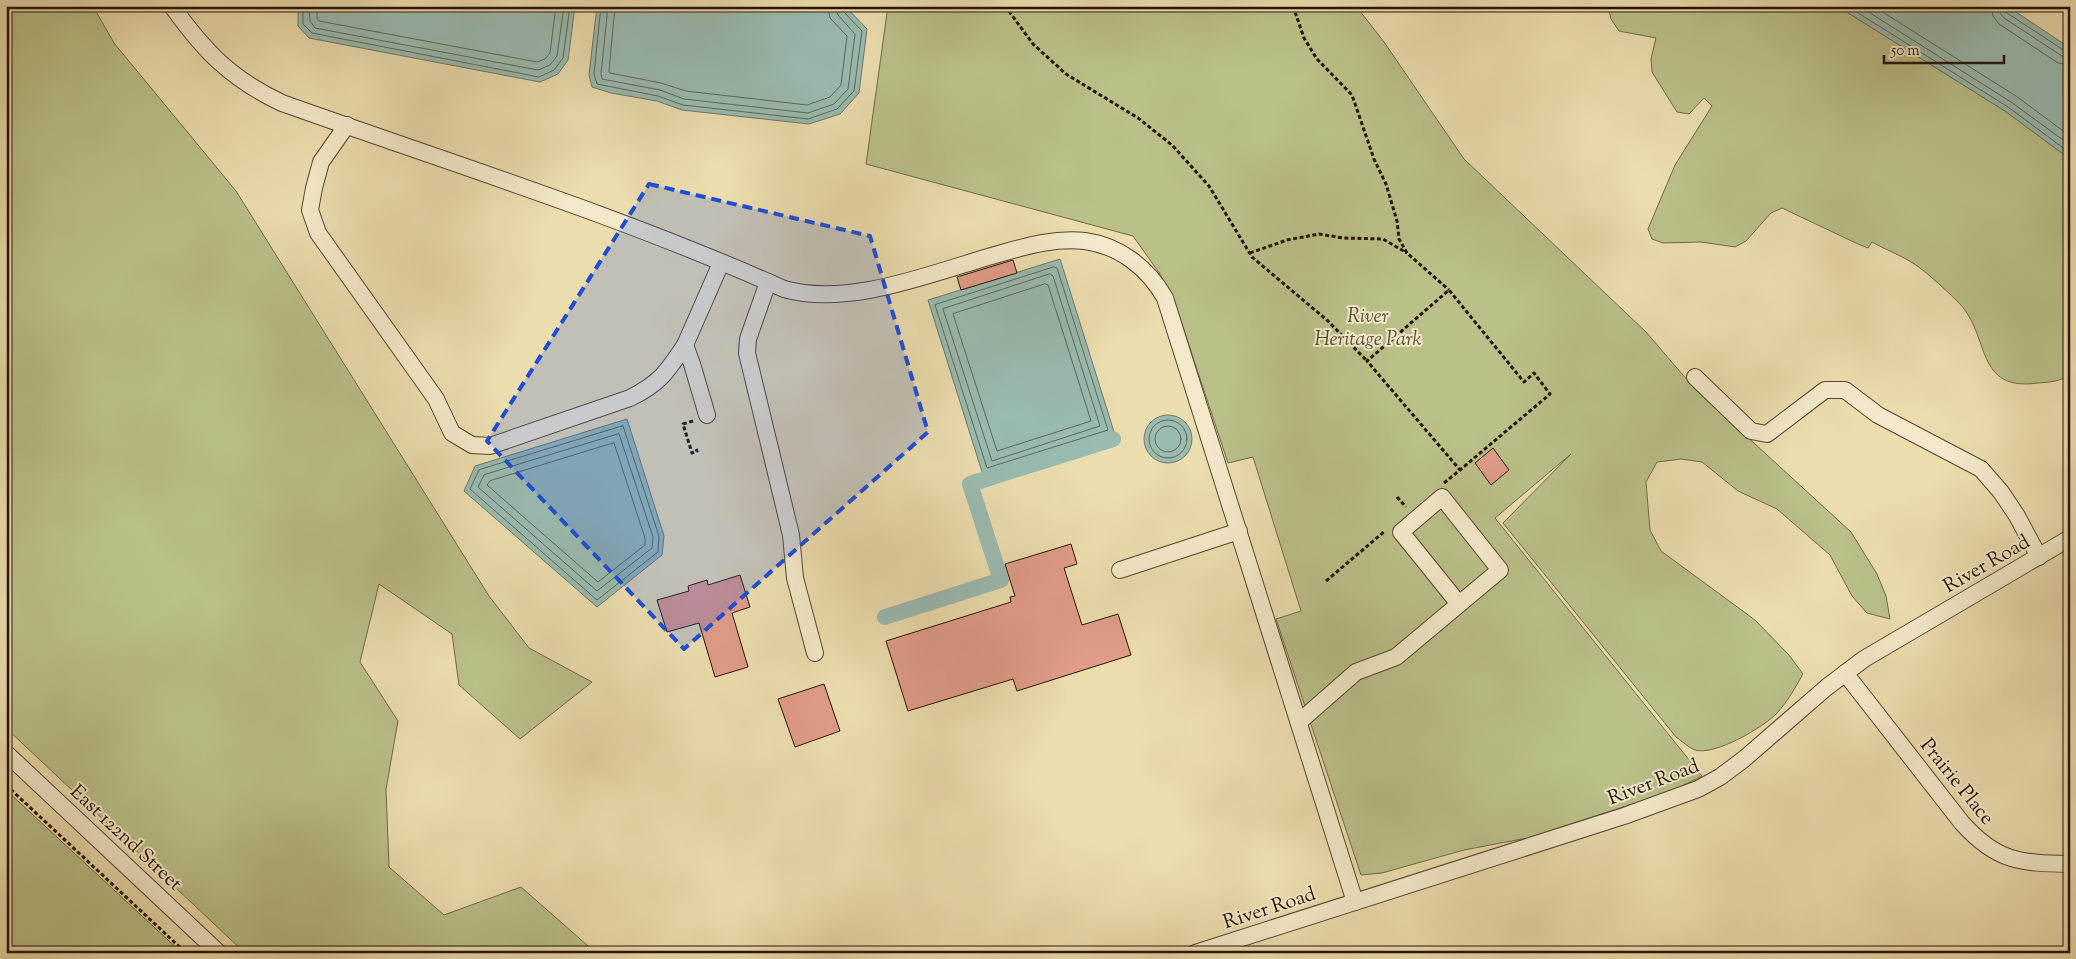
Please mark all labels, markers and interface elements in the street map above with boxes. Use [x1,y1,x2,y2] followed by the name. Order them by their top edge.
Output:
[1884,32,2004,64] scale bar
[1890,41,1920,62] text: 50 m
[1314,303,1422,355] park label: River Heritage Park
[1938,529,2036,602] street label: River Road
[1912,733,2000,832] street label: Prairie Place
[1604,753,1704,814] street label: River Road
[63,779,188,899] street label: East 122nd Street
[1220,881,1320,938] street label: River Road

